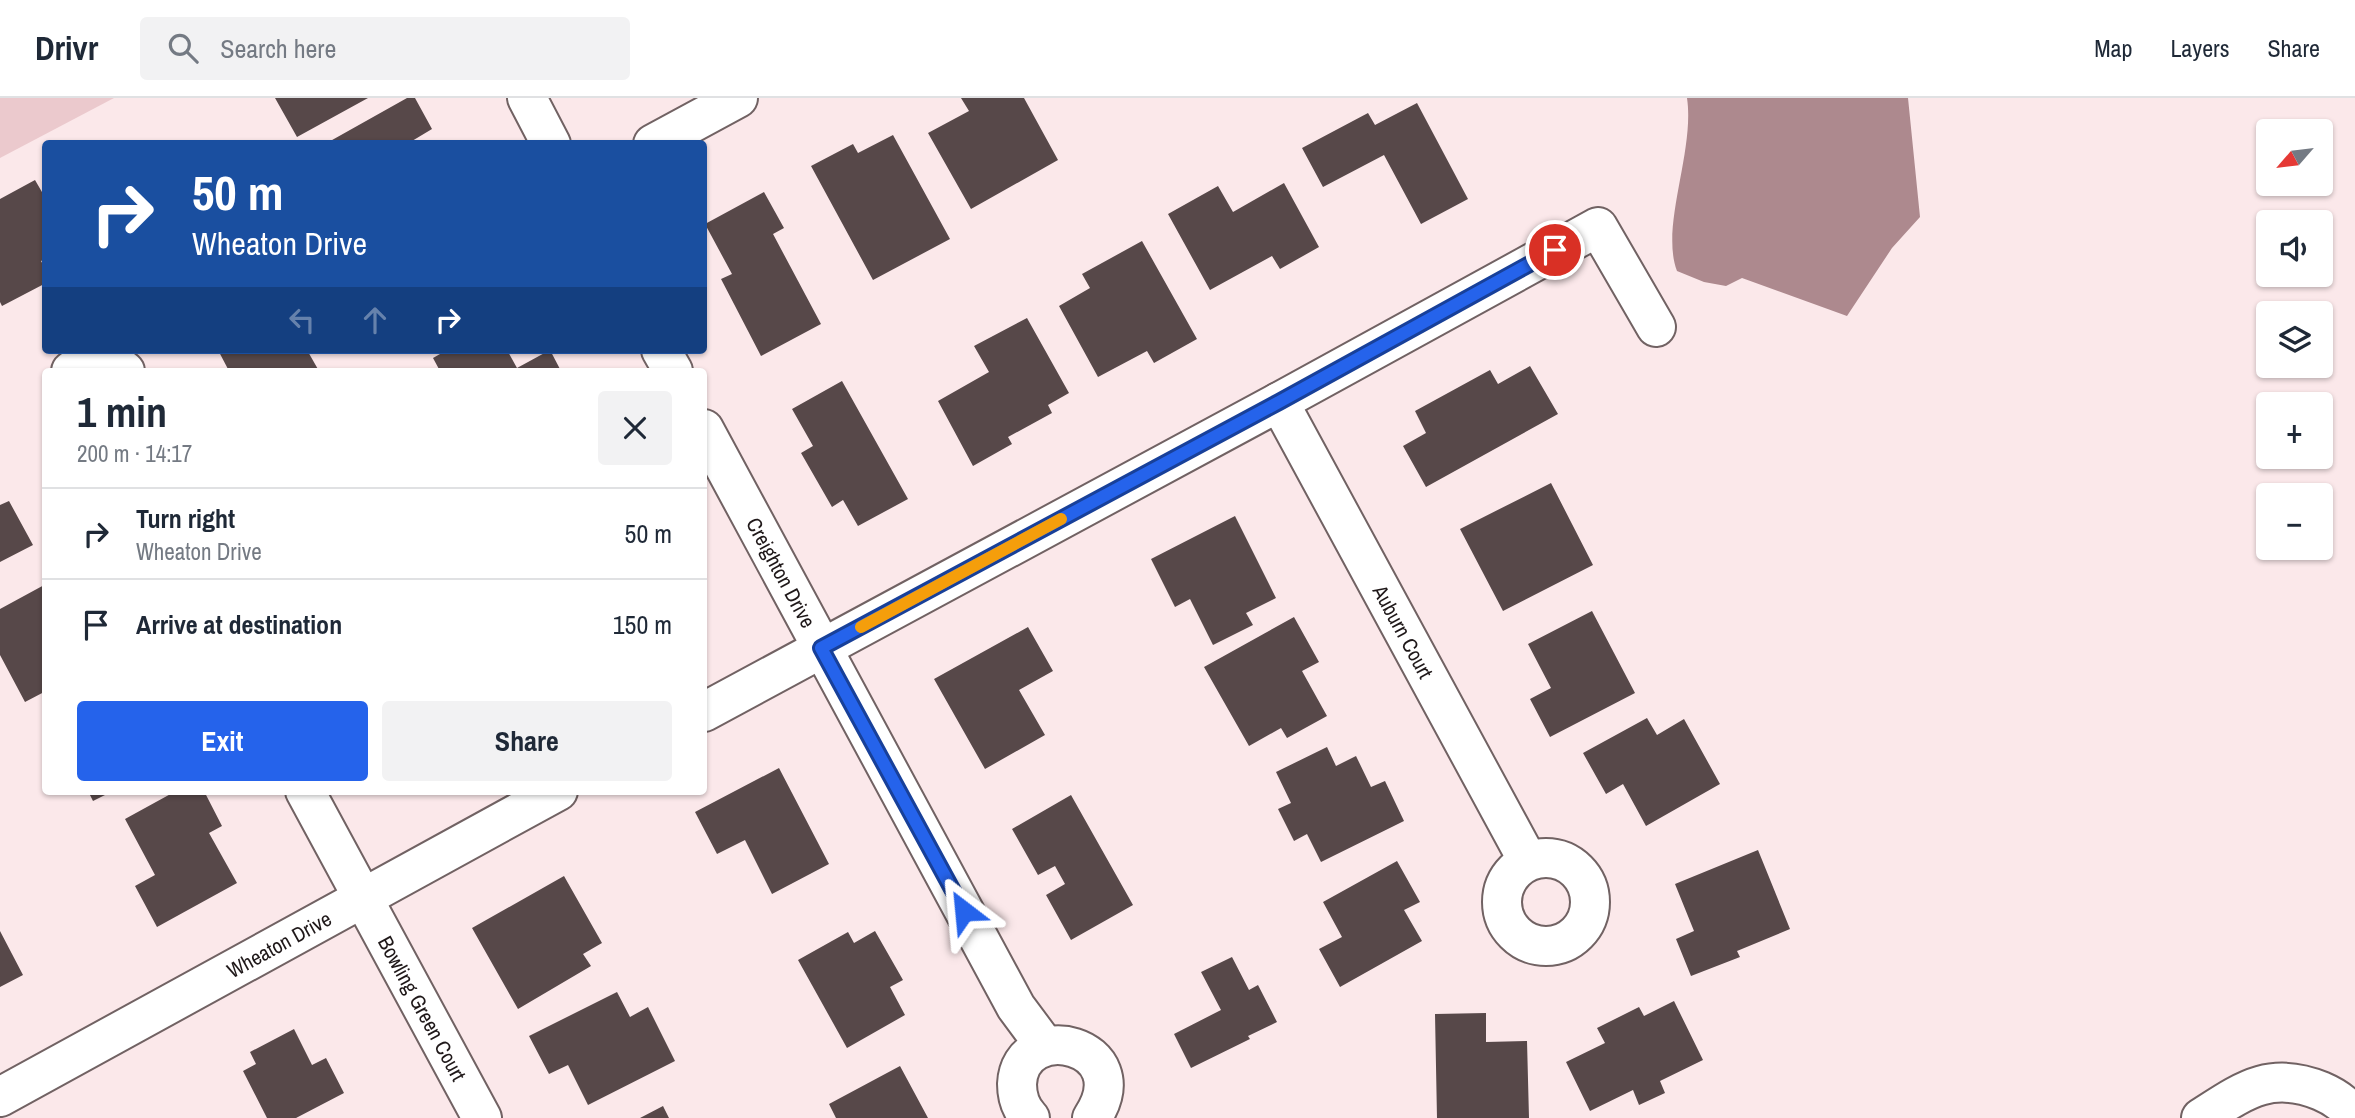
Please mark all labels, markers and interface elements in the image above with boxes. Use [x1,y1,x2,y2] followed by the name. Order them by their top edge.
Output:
[140,17,630,80] search box
[35,26,98,70] text: Drivr
[164,29,202,67] icon: search
[220,31,336,66] text: Search here
[2094,32,2132,64] text: Map
[2170,32,2229,64] text: Layers
[2267,32,2320,64] text: Share
[2256,119,2333,196] north arrow
[2256,119,2333,560] map controls
[192,159,284,225] text: 50 m
[77,168,168,259] icon: right
[2256,210,2333,287] button: sound
[1525,220,1585,280] pin
[192,222,367,265] text: Wheaton Drive
[1536,231,1574,269] icon: arrive
[283,301,321,339] icon: left
[356,301,394,339] icon: ahead
[429,301,467,339] icon: right
[2256,301,2333,378] button: layers
[77,384,167,440] text: 1 min
[598,391,672,465] button: close
[2256,392,2333,469] button: +
[77,438,192,469] text: 200 m · 14:17
[2256,483,2333,560] button: −
[136,501,235,536] text: Turn right
[740,512,823,633] street label: Creighton Drive
[77,515,115,553] icon: right
[625,516,672,551] text: 50 m
[136,536,262,567] text: Wheaton Drive
[1366,579,1441,684] street label: Auburn Court
[77,606,115,644] icon: arrive
[136,607,342,642] text: Arrive at destination
[613,607,672,642] text: 150 m
[77,701,368,781] button: Exit
[382,701,672,781] button: Share
[927,874,1001,948] position arrow
[221,904,336,984] street label: Wheaton Drive
[372,931,474,1086] street label: Bowling Green Court

